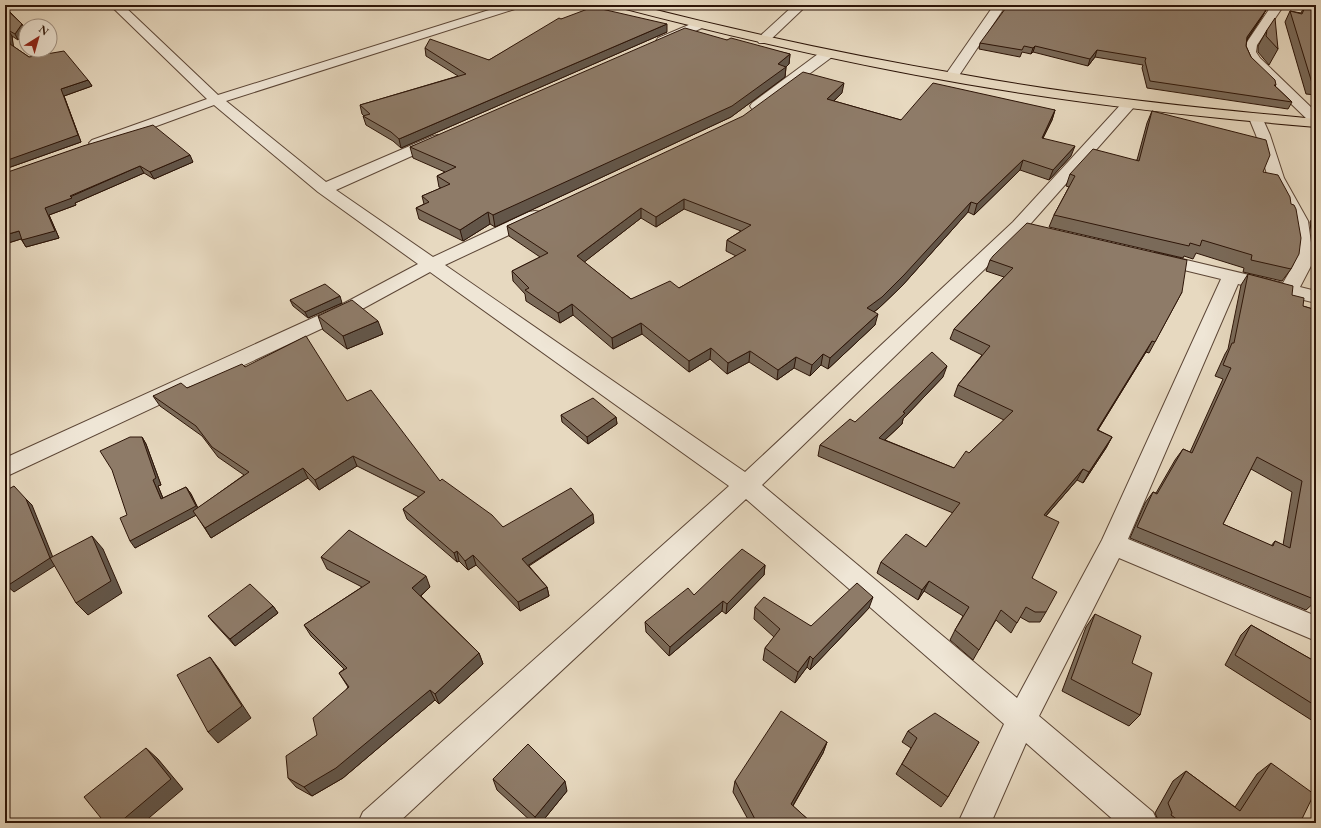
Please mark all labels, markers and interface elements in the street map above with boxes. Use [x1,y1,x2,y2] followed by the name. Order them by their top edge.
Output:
[18,18,58,58] north arrow
[36,22,52,38] text: N

